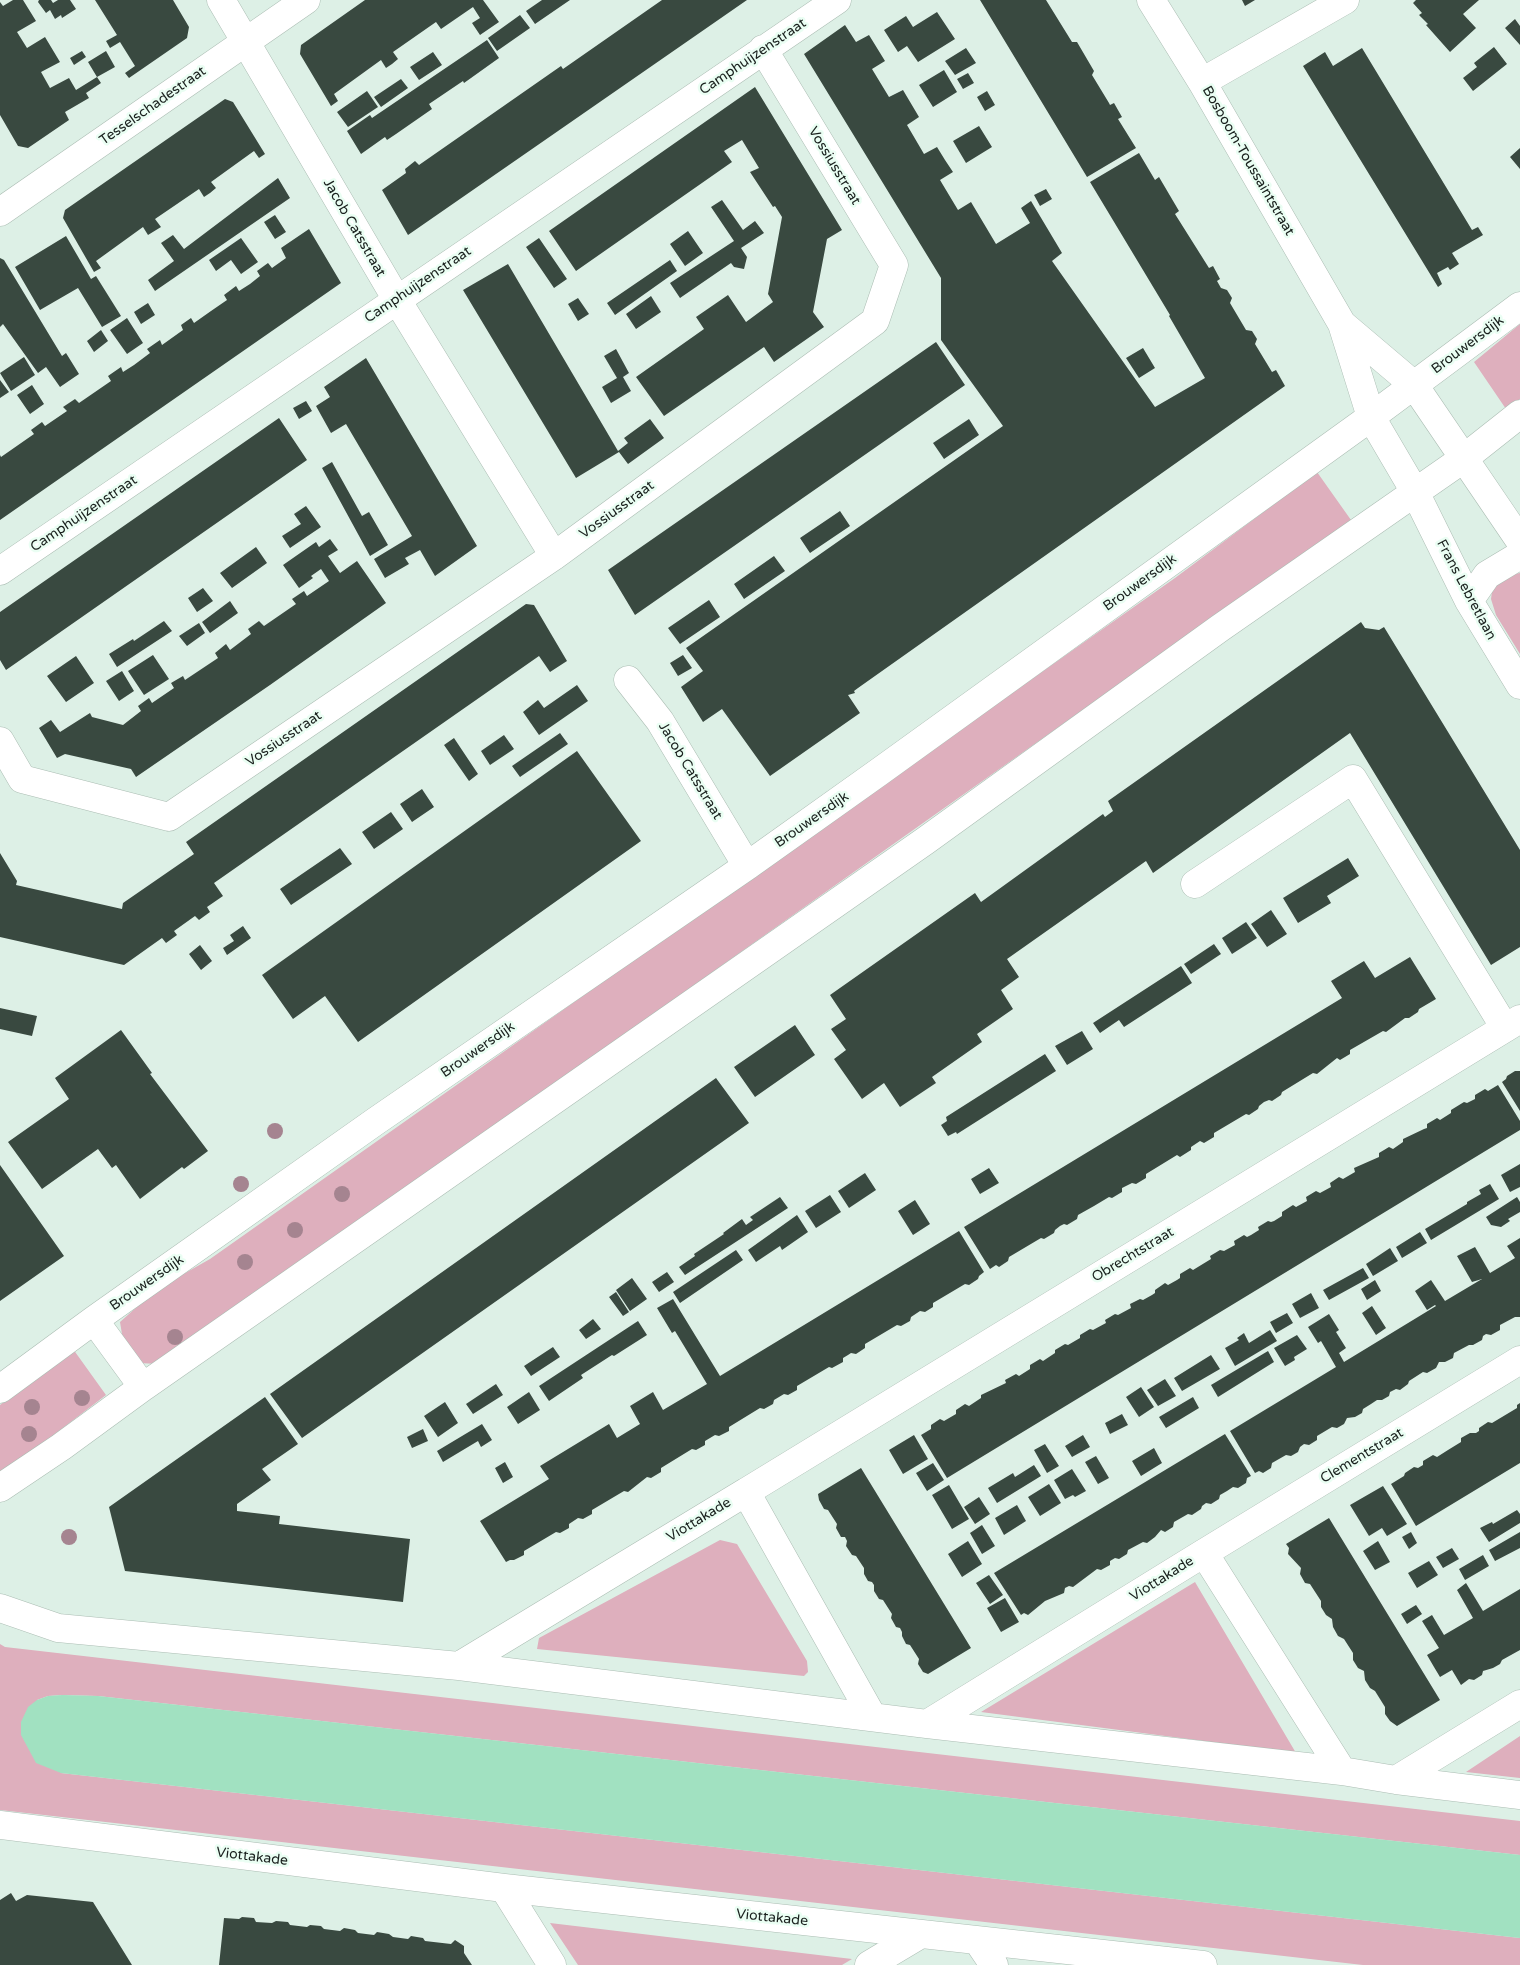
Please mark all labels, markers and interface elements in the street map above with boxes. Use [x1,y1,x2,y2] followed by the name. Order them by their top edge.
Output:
[696,15,810,99] street label: Camphuijzenstraat
[97,63,209,149] street label: Tesselschadestraat
[1198,83,1298,239] street label: Bosboom-Toussaintstraat
[804,124,864,208] street label: Vossiusstraat
[319,176,389,280] street label: Jacob Catsstraat
[361,243,475,327] street label: Camphuijzenstraat
[1428,312,1508,378] street label: Brouwersdijk
[27,472,141,556] street label: Camphuijzenstraat
[576,477,658,543] street label: Vossiusstraat
[1432,537,1500,643] street label: Frans Lebretlaan
[1100,551,1180,615] street label: Brouwersdijk
[243,707,325,771] street label: Vossiusstraat
[654,719,726,823] street label: Jacob Catsstraat
[772,788,852,852] street label: Brouwersdijk
[438,1018,518,1082] street label: Brouwersdijk
[1089,1224,1177,1286] street label: Obrechtstraat
[107,1251,187,1315] street label: Brouwersdijk
[1317,1425,1407,1487] street label: Clementstraat
[664,1494,734,1546] street label: Viottakade
[1127,1553,1197,1605] street label: Viottakade
[215,1844,289,1870] street label: Viottakade
[735,1906,809,1930] street label: Viottakade

